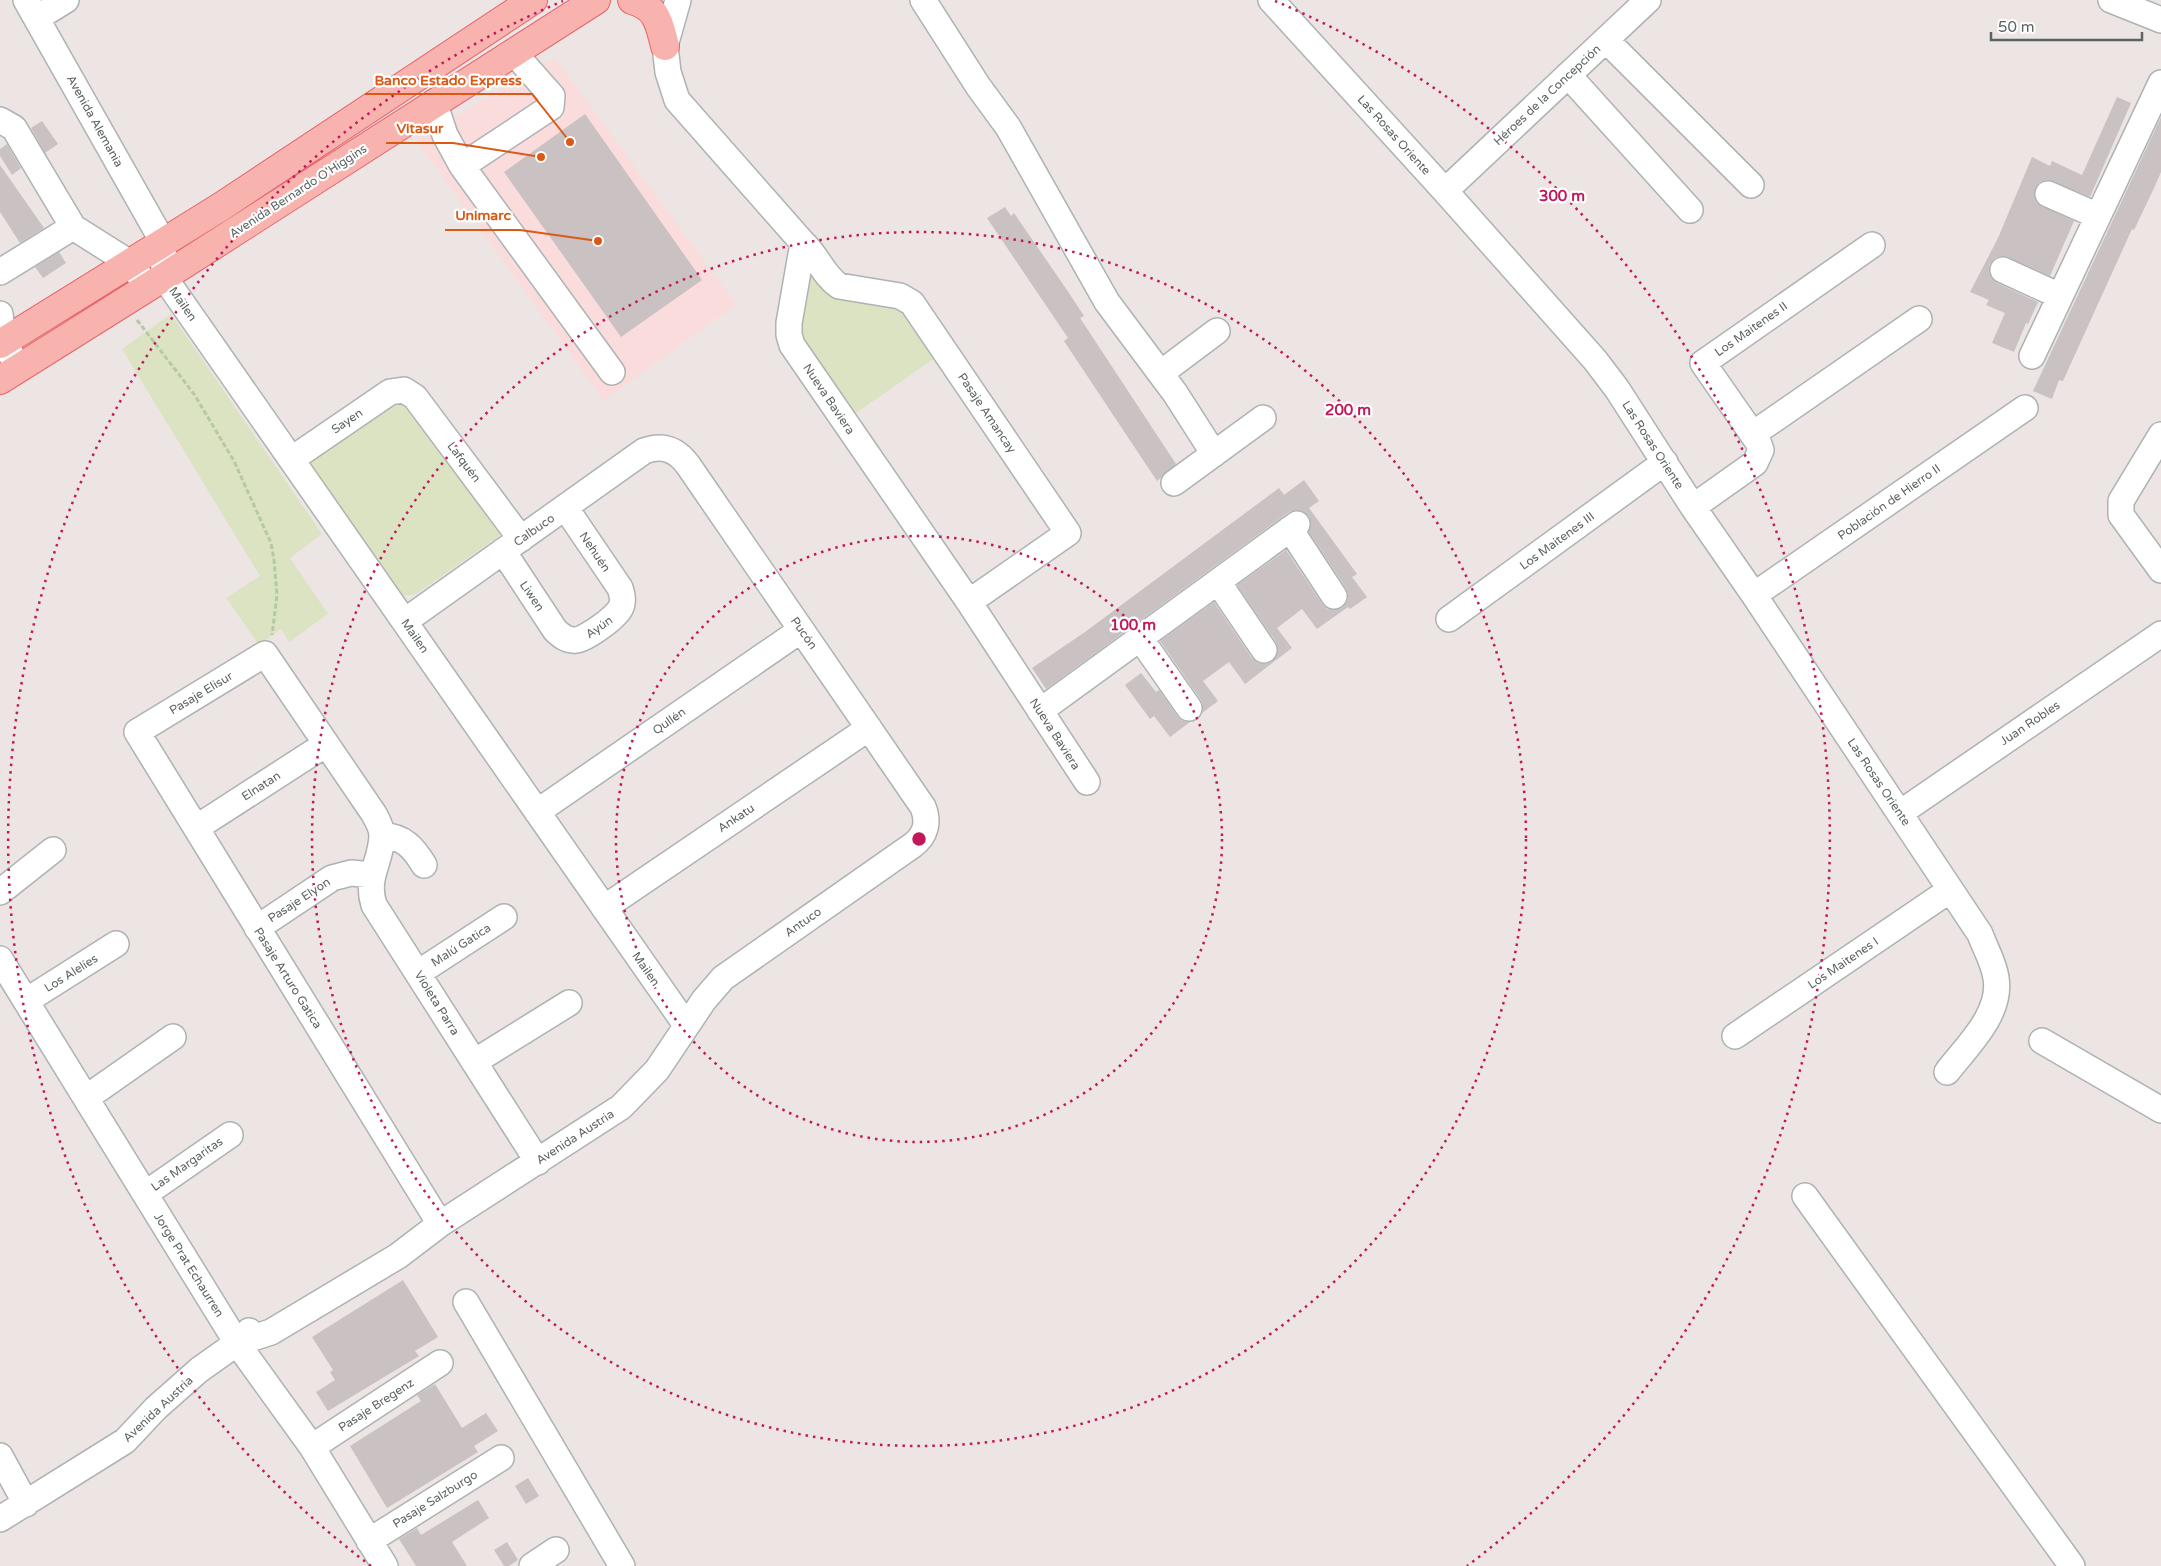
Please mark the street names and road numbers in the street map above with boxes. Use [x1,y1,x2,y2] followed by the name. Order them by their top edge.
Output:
[1491,42,1603,148] street label: Héroes de la Concepción
[64,73,126,169] street label: Avenida Alemania
[1355,92,1434,178] street label: Las Rosas Oriente
[227,141,370,241] street label: Avenida Bernardo O'Higgins
[166,284,200,324] street label: Mailen
[1712,299,1790,359] street label: Los Maitenes II
[800,361,858,437] street label: Nueva Baviera
[955,370,1019,456] street label: Pasaje Amancay
[1619,398,1687,492] street label: Las Rosas Oriente
[329,406,365,436] street label: Sayen
[444,439,484,485] street label: Lafquén
[1835,461,1943,543] street label: Población de Hierro II
[1517,509,1597,573] street label: Los Maitenes III
[511,511,557,549] street label: Calbuco
[577,529,613,575] street label: Nehuén
[517,578,547,614] street label: Liwen
[583,613,615,641] street label: Ayún
[788,614,820,652] street label: Pucón
[398,616,432,656] street label: Mailen
[167,668,235,717] street label: Pasaje Elisur
[1027,696,1083,772] street label: Nueva Baviera
[1997,698,2063,748] street label: Juan Robles
[650,705,688,737] street label: Qullén
[1845,736,1914,828] street label: Las Rosas Oriente
[239,768,283,804] street label: Elnatan
[715,801,757,835] street label: Ankatu
[265,875,333,925] street label: Pasaje Elyon
[782,904,824,940] street label: Antuco
[429,921,493,969] street label: Malú Gatica
[251,925,325,1031] street label: Pasaje Arturo Gatica
[1805,934,1881,992] street label: Los Maitenes I
[629,949,663,989] street label: Mailen
[42,951,100,995] street label: Los Alelíes
[412,968,462,1038] street label: Violeta Parra
[533,1107,617,1167] street label: Avenida Austria
[148,1134,226,1194] street label: Las Margaritas
[151,1210,227,1320] street label: Jorge Prat Echaurren
[120,1373,196,1445] street label: Avenida Austria
[336,1375,416,1435] street label: Pasaje Bregenz
[390,1467,480,1531] street label: Pasaje Salzburgo

